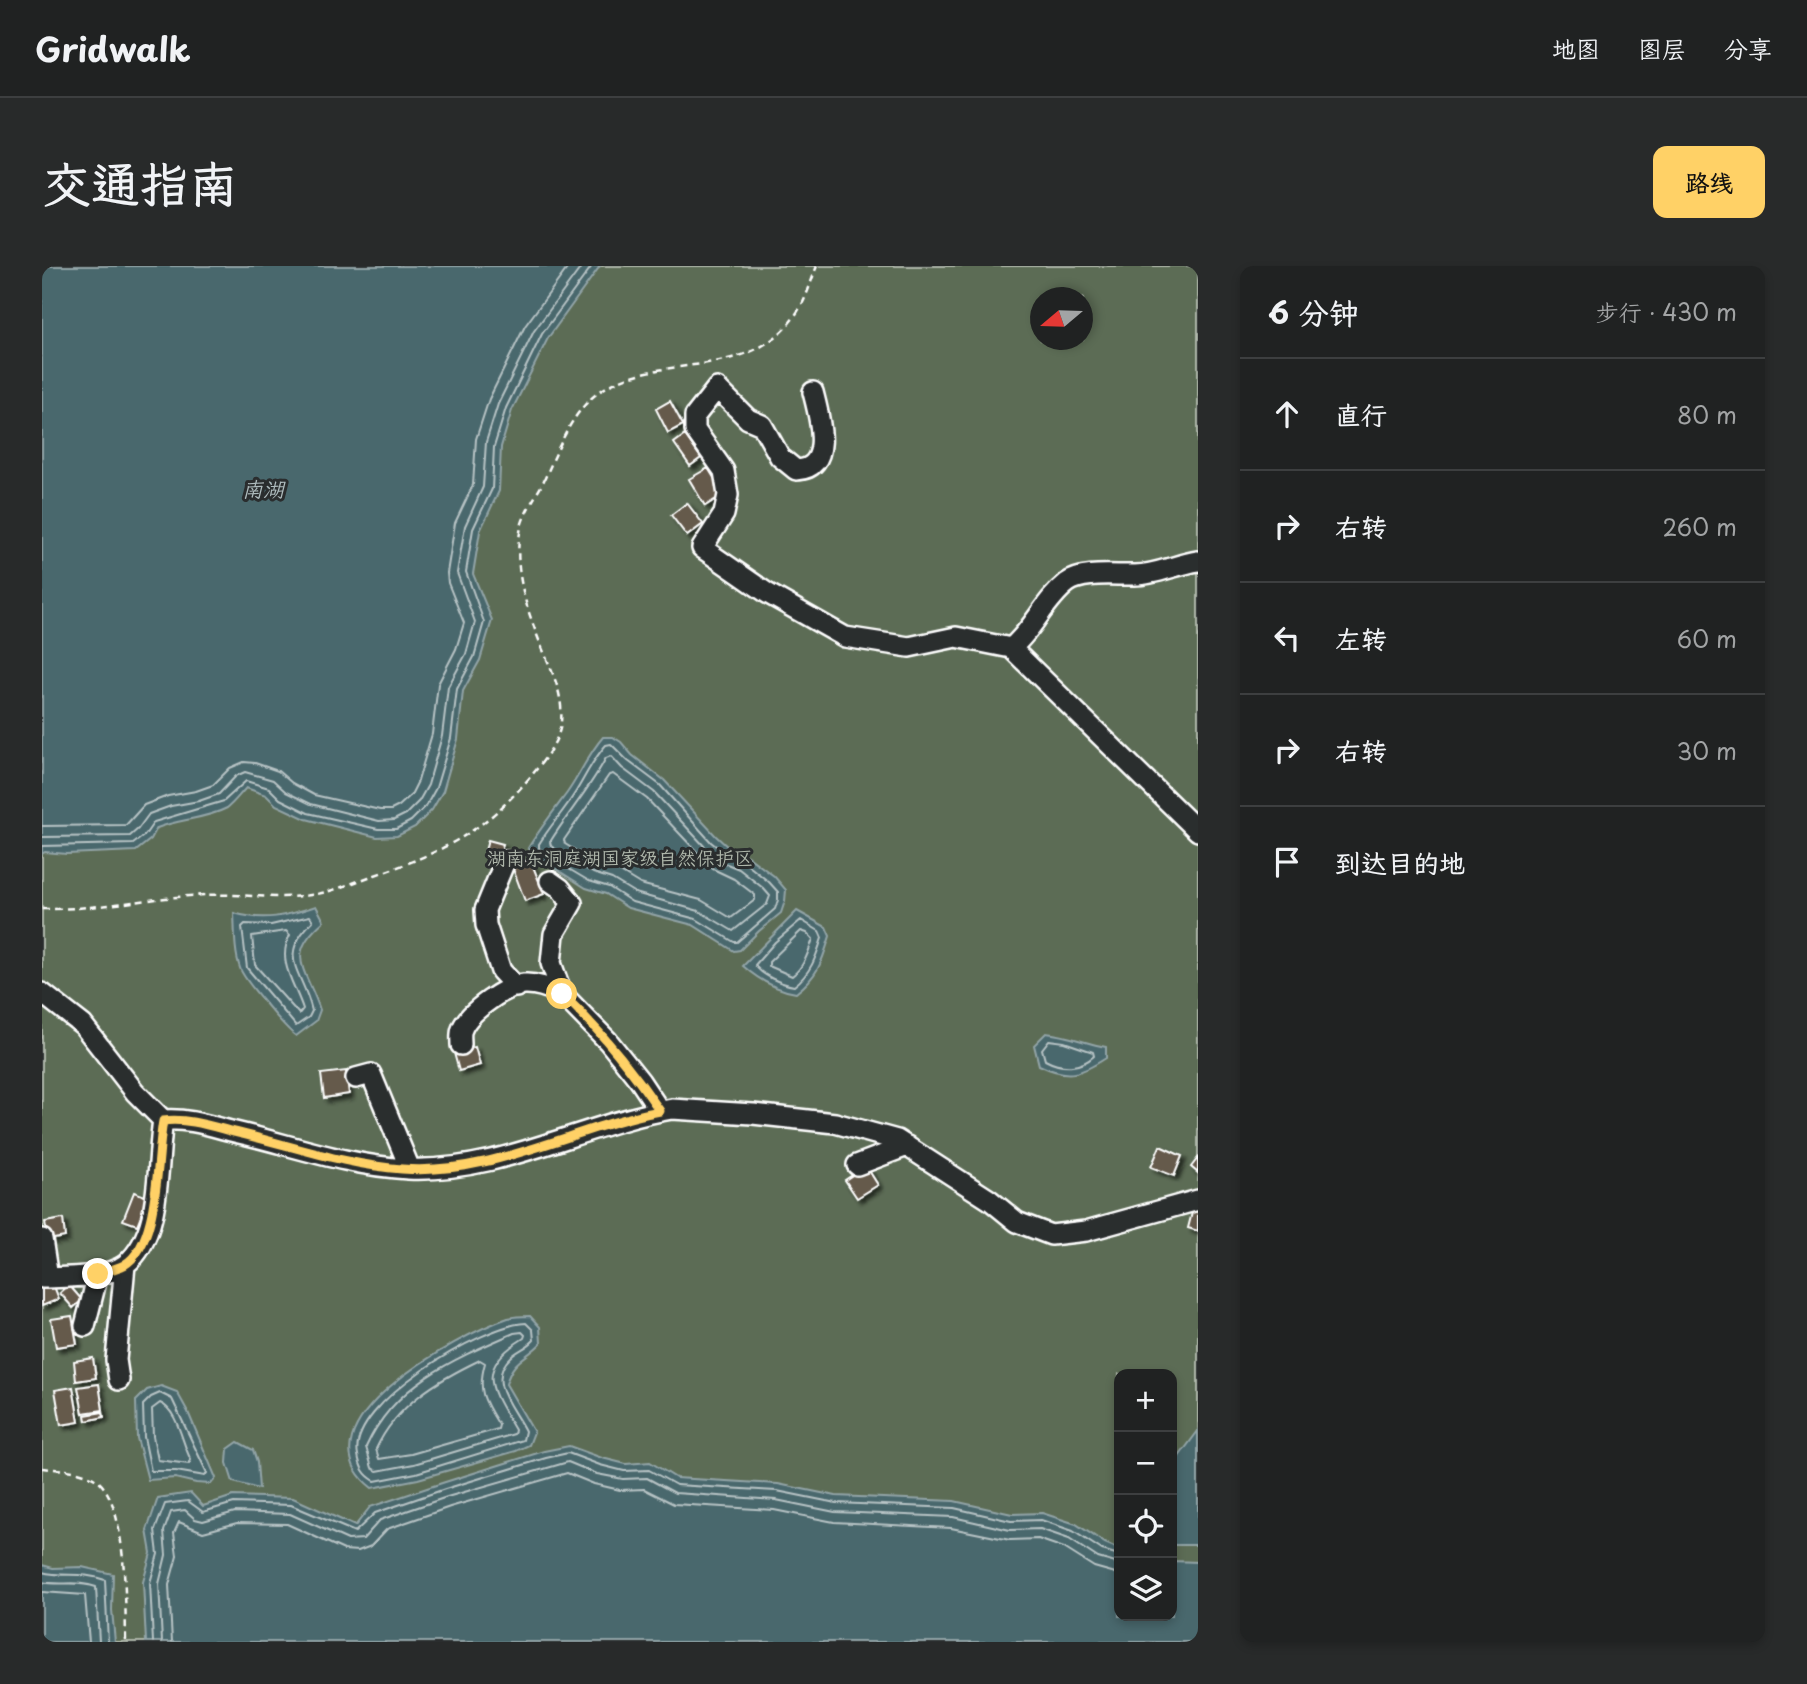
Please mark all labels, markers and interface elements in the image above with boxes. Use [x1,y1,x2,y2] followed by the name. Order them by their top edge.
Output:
[35,23,191,73] text: Gridwalk
[1552,30,1600,66] text: 地图
[1638,30,1686,66] text: 图层
[1724,30,1772,66] text: 分享
[42,145,238,219] text: 交通指南
[1653,146,1765,218] button: 路线
[1030,287,1093,350] north arrow
[1268,289,1359,334] text: 6 分钟
[1596,294,1737,329] text: 步行 · 430 m
[1268,395,1306,433] icon: ahead
[1335,395,1387,434] text: 直行
[1677,397,1737,432] text: 80 m
[242,472,286,504] water label: 南湖
[1268,507,1306,545] icon: right
[1335,507,1387,546] text: 右转
[1662,509,1737,544] text: 260 m
[1268,619,1306,657] icon: left
[1335,619,1387,658] text: 左转
[1677,621,1737,656] text: 60 m
[1268,731,1306,769] icon: right
[1335,731,1387,770] text: 右转
[1676,733,1737,768] text: 30 m
[487,843,753,871] park label: 湖南东洞庭湖国家级自然保护区
[1268,843,1306,881] icon: arrive
[1335,843,1465,882] text: 到达目的地
[546,978,577,1009] route start
[82,1258,113,1289] route end
[1114,1369,1177,1621] map controls
[1114,1369,1177,1432] button: +
[1114,1432,1177,1495] button: −
[1114,1495,1177,1558] button: locate
[1114,1558,1177,1621] button: layers

